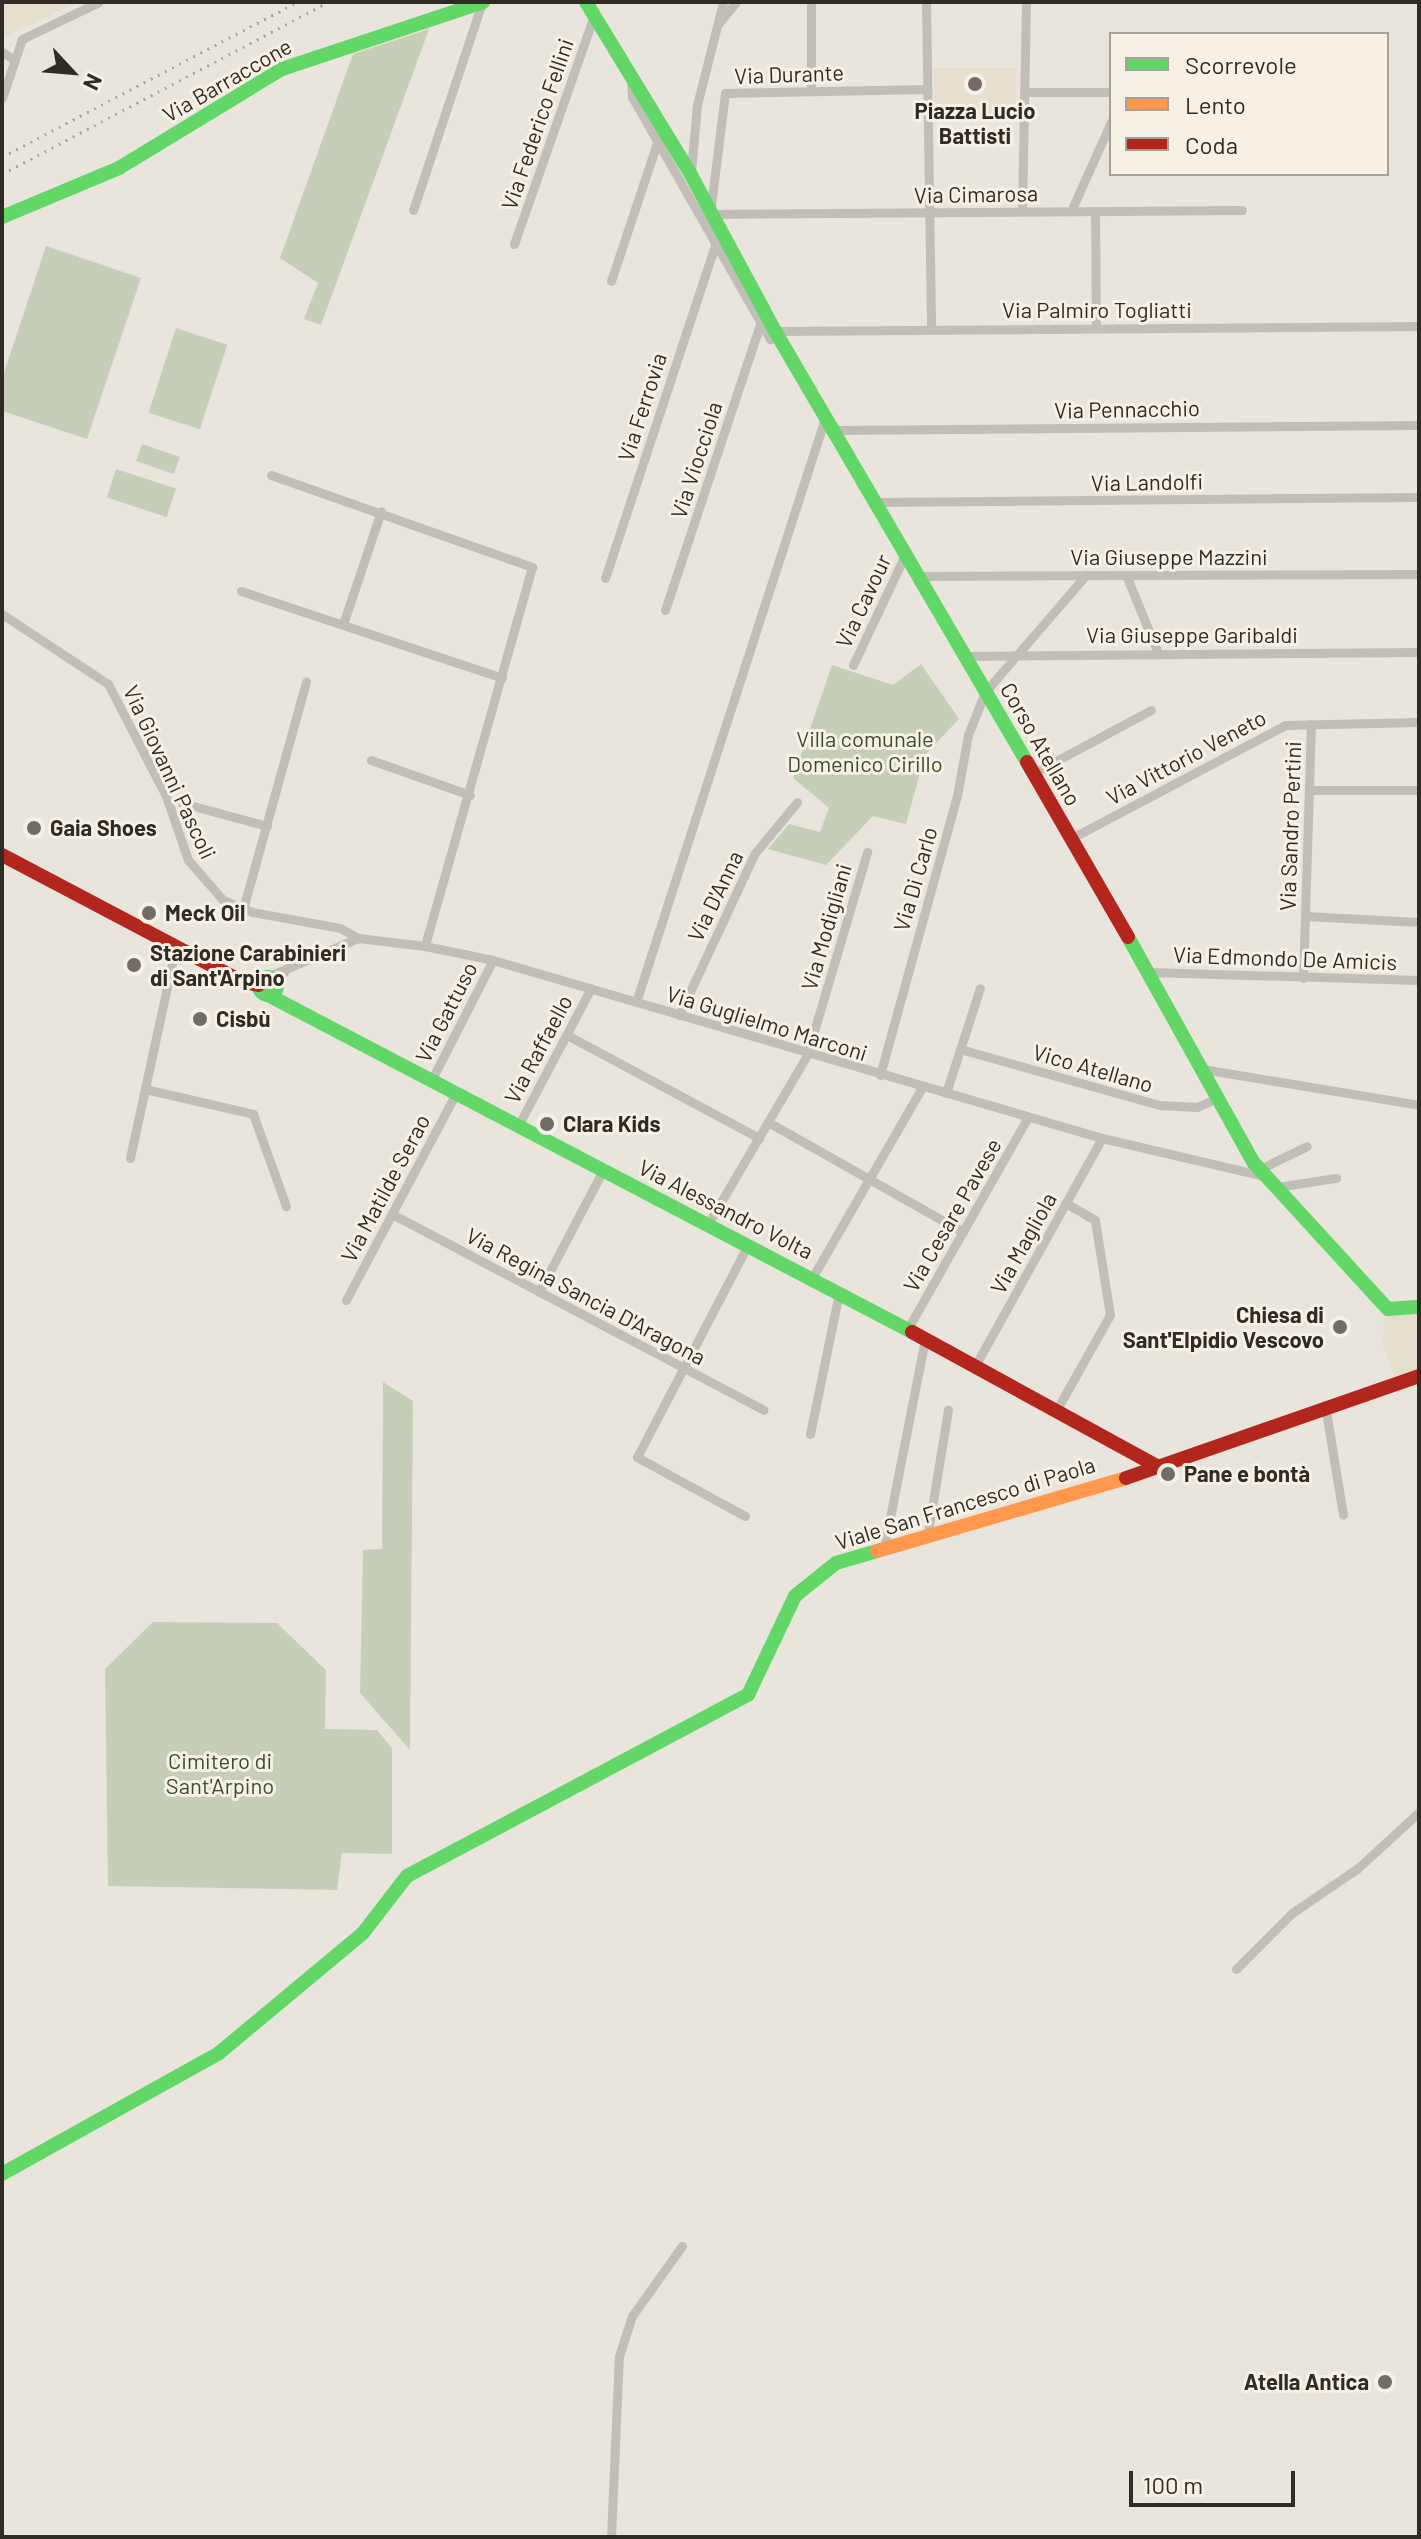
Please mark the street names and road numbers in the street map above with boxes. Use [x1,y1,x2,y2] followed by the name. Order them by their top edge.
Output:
[158,32,296,128] street label: Via Barraccone
[495,35,579,213] street label: Via Federico Fellini
[734,59,844,89] street label: Via Durante
[914,180,1038,208] street label: Via Cimarosa
[1002,297,1192,323] street label: Via Palmiro Togliatti
[612,350,672,464] street label: Via Ferrovia
[1054,395,1200,423] street label: Via Pennacchio
[665,398,727,522] street label: Via Viocciola
[1091,468,1203,496] street label: Via Landolfi
[1070,544,1268,570] street label: Via Giuseppe Mazzini
[830,550,896,652] street label: Via Cavour
[1086,622,1298,648] street label: Via Giuseppe Garibaldi
[995,678,1087,810] street label: Corso Atellano
[118,681,222,863] street label: Via Giovanni Pascoli
[1102,704,1270,810] street label: Via Vittorio Veneto
[1274,741,1306,911] street label: Via Sandro Pertini
[888,824,942,934] street label: Via Di Carlo
[682,846,748,946] street label: Via D'Anna
[795,861,857,993] street label: Via Modigliani
[1173,941,1397,975] street label: Via Edmondo De Amicis
[409,957,483,1067] street label: Via Gattuso
[663,980,871,1066] street label: Via Guglielmo Marconi
[498,990,578,1108] street label: Via Raffaello
[1030,1038,1156,1098] street label: Vico Atellano
[335,1110,435,1266] street label: Via Matilde Serao
[897,1134,1007,1296] street label: Via Cesare Pavese
[634,1154,818,1264] street label: Via Alessandro Volta
[984,1188,1062,1298] street label: Via Magliola
[462,1222,710,1370] street label: Via Regina Sancia D'Aragona
[832,1451,1098,1555] street label: Viale San Francesco di Paola

